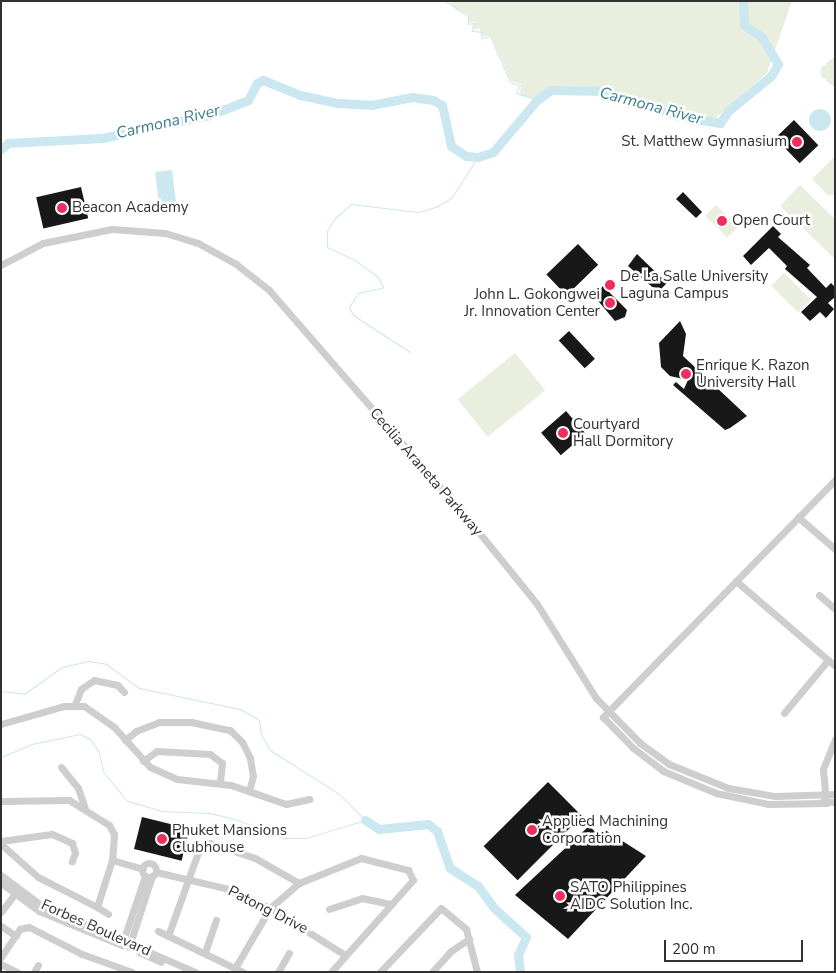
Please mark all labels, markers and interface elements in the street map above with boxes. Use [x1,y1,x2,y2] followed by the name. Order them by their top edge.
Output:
[597,83,705,129] water label: Carmona River
[114,101,222,143] water label: Carmona River
[621,133,787,151] place label: St. Matthew Gymnasium
[791,136,803,148] marker: St. Matthew Gymnasium
[72,199,188,217] place label: Beacon Academy
[56,202,68,214] marker: Beacon Academy
[732,212,810,230] place label: Open Court
[716,215,728,227] marker: Open Court
[620,267,768,302] place label: De La Salle University Laguna Campus
[604,279,616,291] marker: De La Salle University Laguna Campus
[464,285,600,320] place label: John L. Gokongwei Jr. Innovation Center
[604,297,616,309] marker: John L. Gokongwei Jr. Innovation Center
[696,356,810,391] place label: Enrique K. Razon University Hall
[680,368,692,380] marker: Enrique K. Razon University Hall
[366,405,486,539] street label: Cecilia Araneta Parkway
[573,415,673,450] place label: Courtyard Hall Dormitory
[557,427,569,439] marker: Courtyard Hall Dormitory
[542,812,668,847] place label: Applied Machining Corporation
[172,821,287,856] place label: Phuket Mansions Clubhouse
[526,824,538,836] marker: Applied Machining Corporation
[156,833,168,845] marker: Phuket Mansions Clubhouse
[570,878,693,913] place label: SATO Philippines AIDC Solution Inc.
[225,882,311,938] street label: Patong Drive
[554,890,566,902] marker: SATO Philippines AIDC Solution Inc.
[38,896,154,960] street label: Forbes Boulevard
[666,930,805,962] scale bar
[672,939,716,959] text: 200 m

